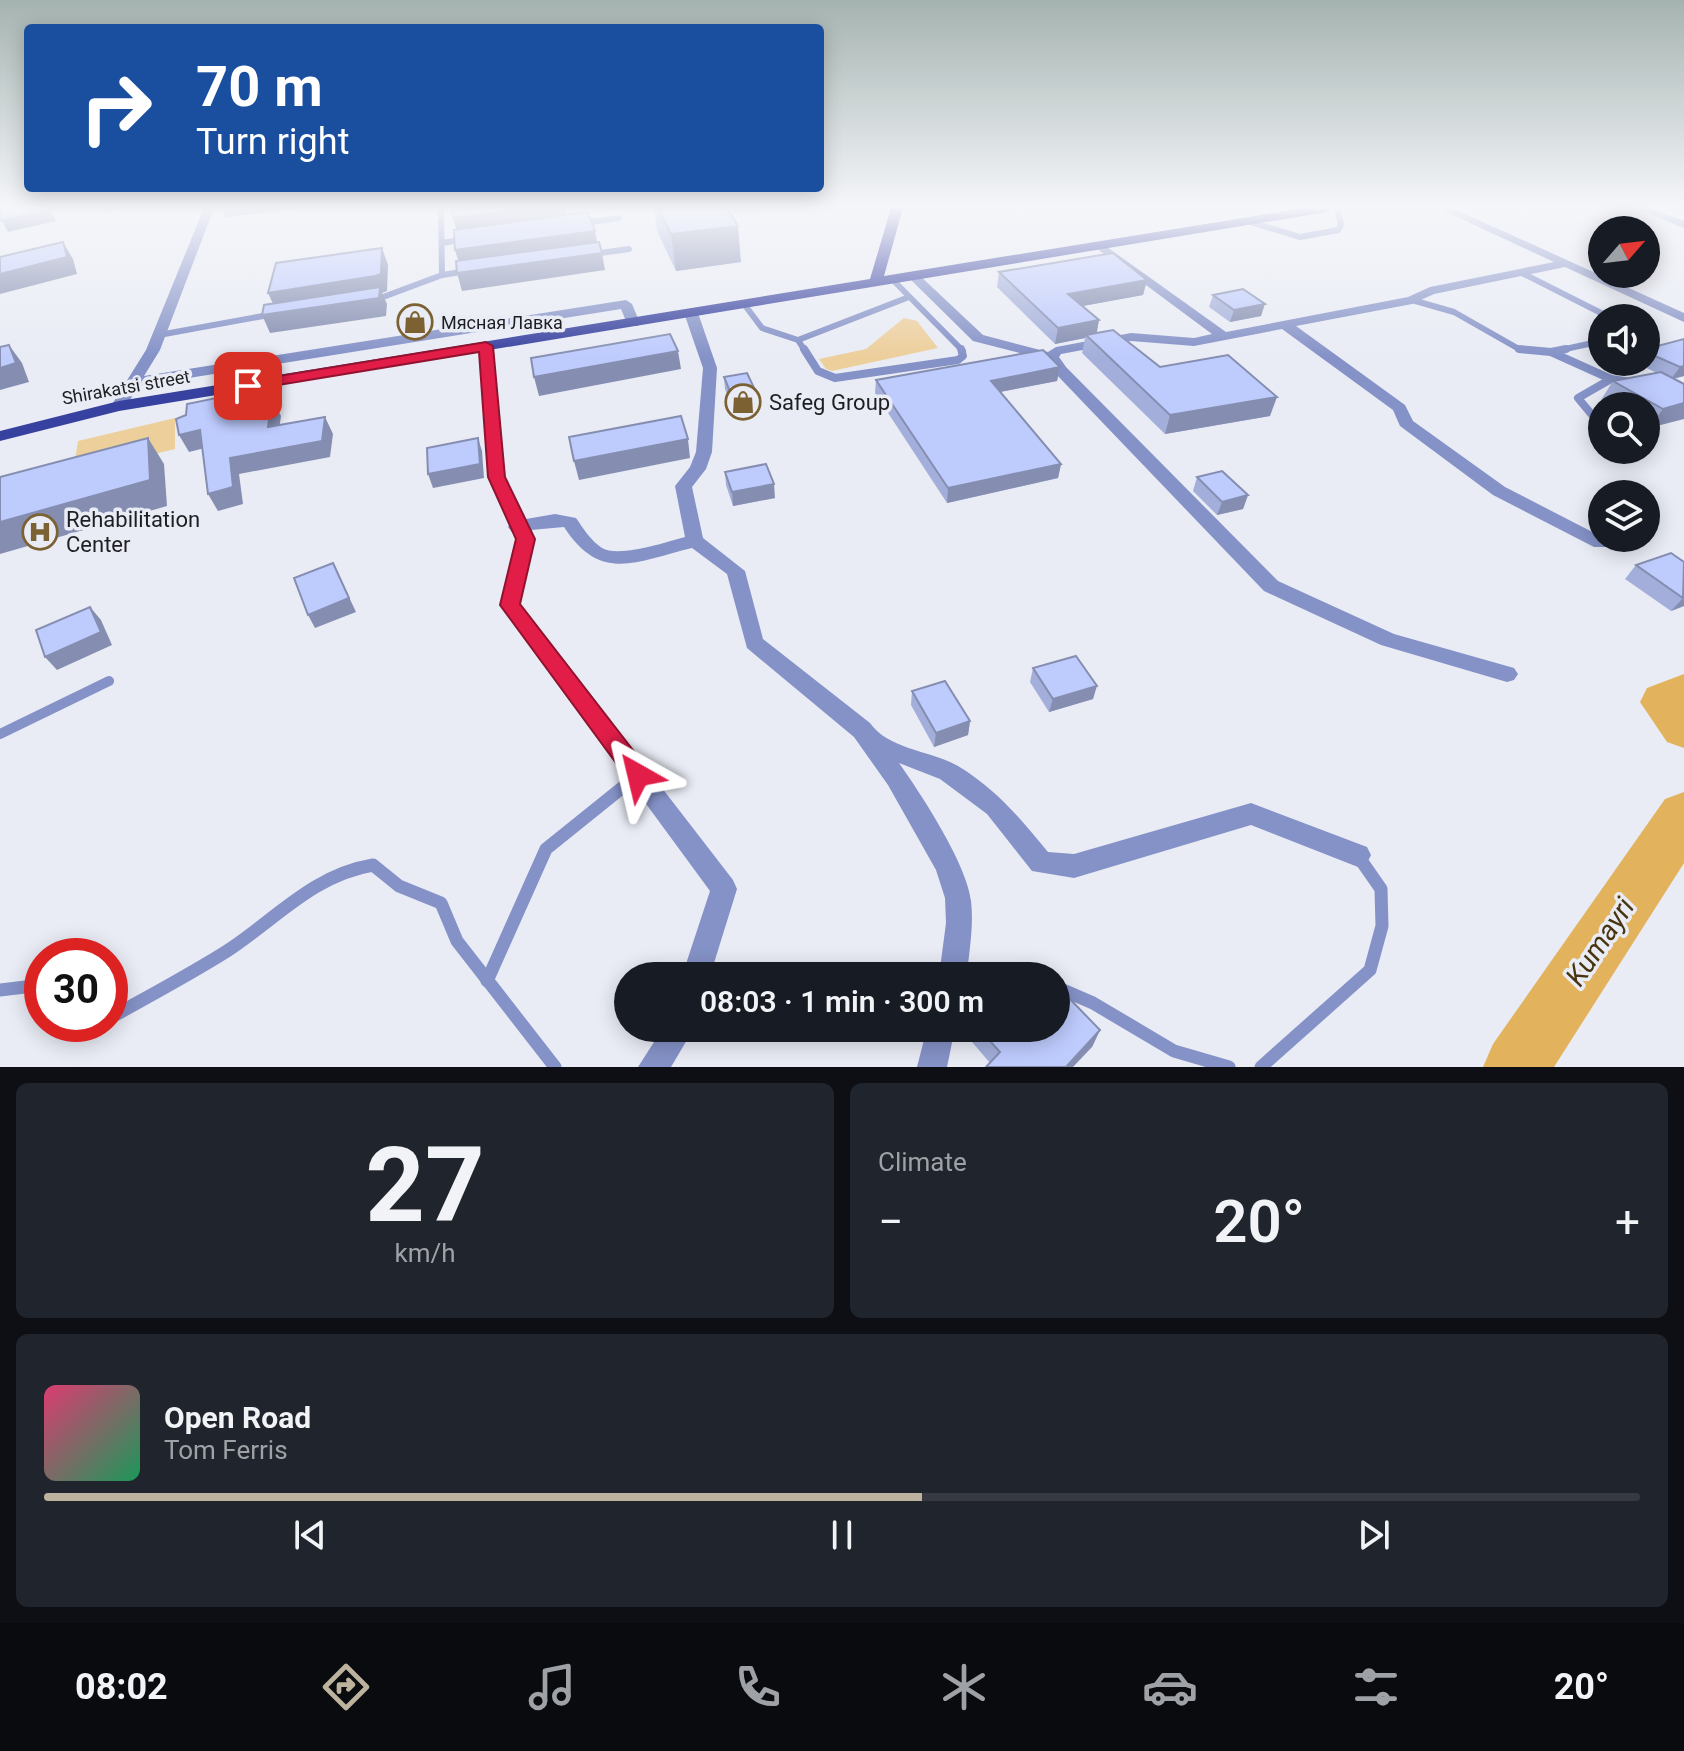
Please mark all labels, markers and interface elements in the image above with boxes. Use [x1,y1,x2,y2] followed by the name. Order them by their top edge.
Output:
[196,54,323,120] text: 70 m
[64,56,168,160] icon: right
[196,121,349,163] text: Turn right
[1588,216,1660,288] north arrow
[1588,216,1660,552] map controls
[396,303,434,341] shop icon: Мясная Лавка
[1588,304,1660,376] button: sound
[441,312,563,333] place label: Мясная Лавка
[214,352,282,420] pin
[226,364,270,408] icon: arrive
[60,365,192,409] street label: Shirakatsi street
[724,383,762,421] shop icon: Safeg Group
[769,390,890,415] place label: Safeg Group
[1588,392,1660,464] button: search
[1588,480,1660,552] button: layers
[66,507,200,557] place label: Rehabilitation Center
[21,513,59,551] hospital icon: Rehabilitation Center
[596,733,680,817] position arrow
[1559,892,1642,992] water label: Kumayri
[24,938,128,1042] speed limit sign: 30
[700,984,984,1019] text: 08:03 · 1 min · 300 m
[365,1125,485,1246] text: 27
[878,1147,967,1177] text: Climate
[1213,1186,1305,1257] text: 20°
[878,1196,903,1248] text: −
[1615,1196,1640,1248] text: +
[394,1238,456,1268] text: km/h
[164,1400,311,1435] text: Open Road
[164,1435,288,1465] text: Tom Ferris
[288,1513,332,1557] icon: previous
[820,1513,864,1557] icon: pause
[1352,1513,1396,1557] icon: next
[318,1659,374,1715] icon: directions
[524,1659,580,1715] icon: music
[730,1659,786,1715] icon: phone
[936,1659,992,1715] icon: climate
[1142,1659,1198,1715] icon: car
[1348,1659,1404,1715] icon: filters
[75,1666,168,1708] text: 08:02
[1554,1666,1609,1708] text: 20°

